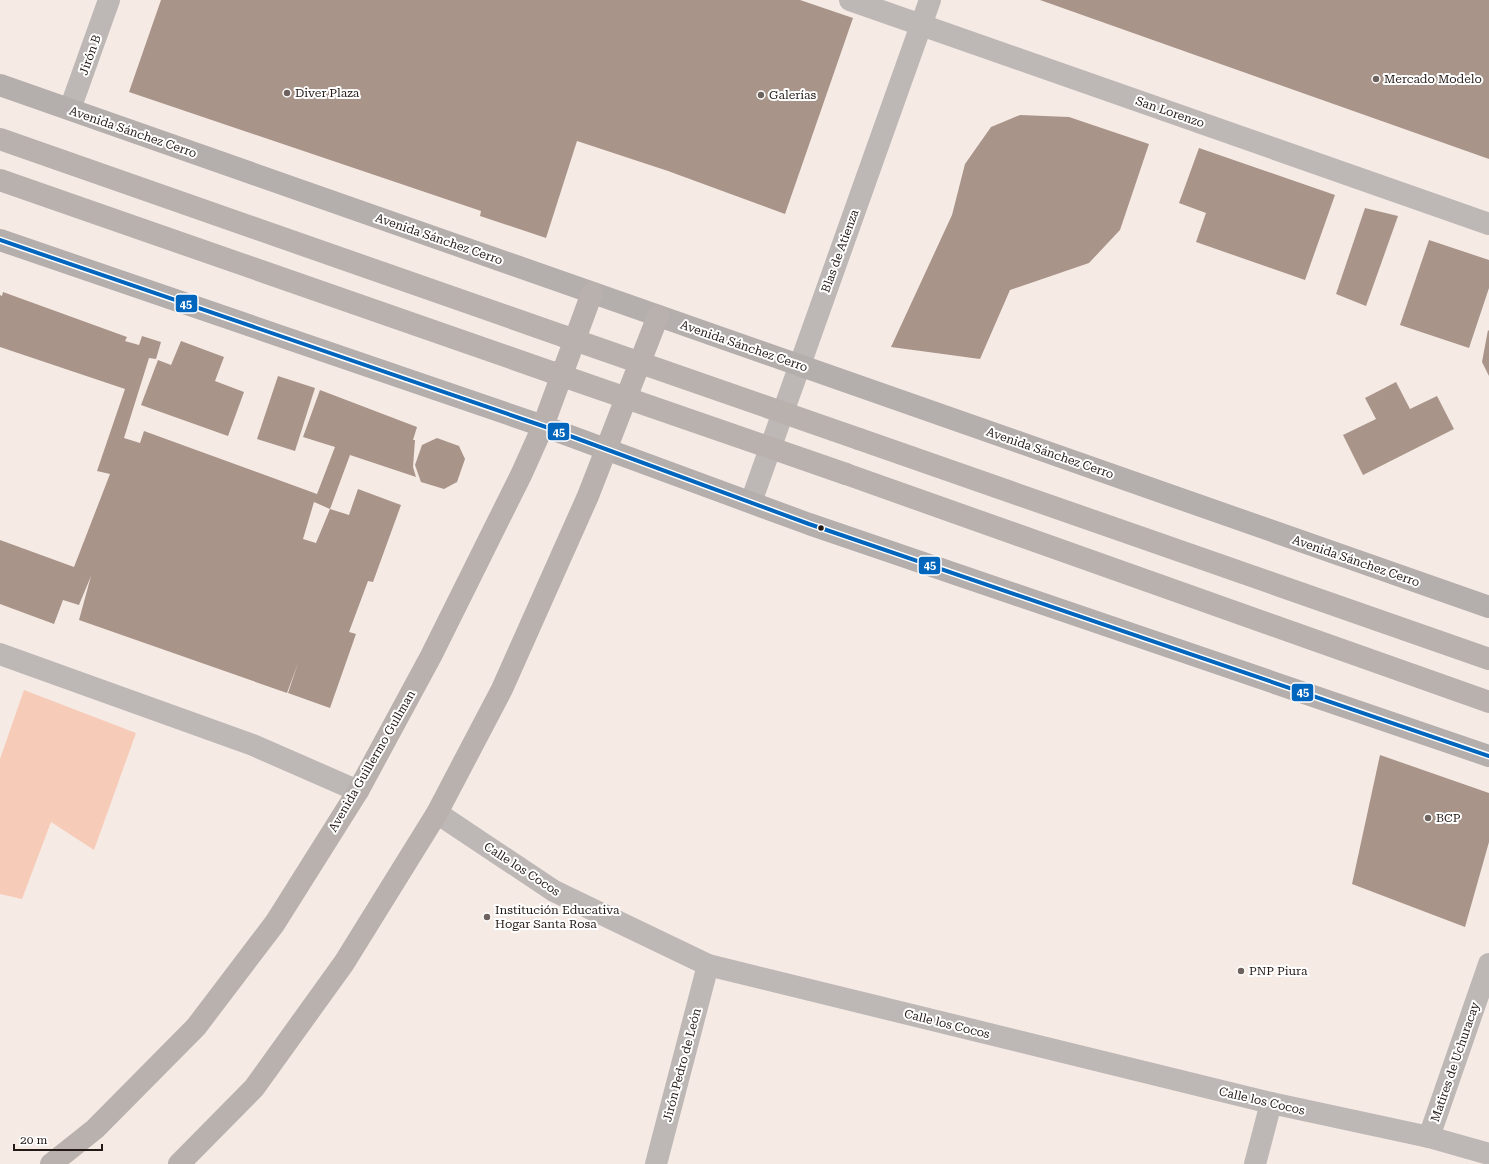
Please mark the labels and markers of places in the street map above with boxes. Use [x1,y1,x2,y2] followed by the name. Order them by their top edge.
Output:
[1384,72,1482,86] place label: Mercado Modelo
[1371,74,1381,84] marker: Mercado Modelo
[295,86,360,100] place label: Diver Plaza
[282,88,292,98] marker: Diver Plaza
[769,88,817,102] place label: Galerías
[756,90,766,100] marker: Galerías
[816,523,826,533] unlabelled marker
[1436,811,1461,825] place label: BCP
[1423,813,1433,823] marker: BCP
[495,903,620,931] place label: Institución Educativa Hogar Santa Rosa
[482,912,492,922] marker: Institución Educativa Hogar Santa Rosa
[1249,964,1308,978] place label: PNP Piura
[1236,966,1246,976] marker: PNP Piura

